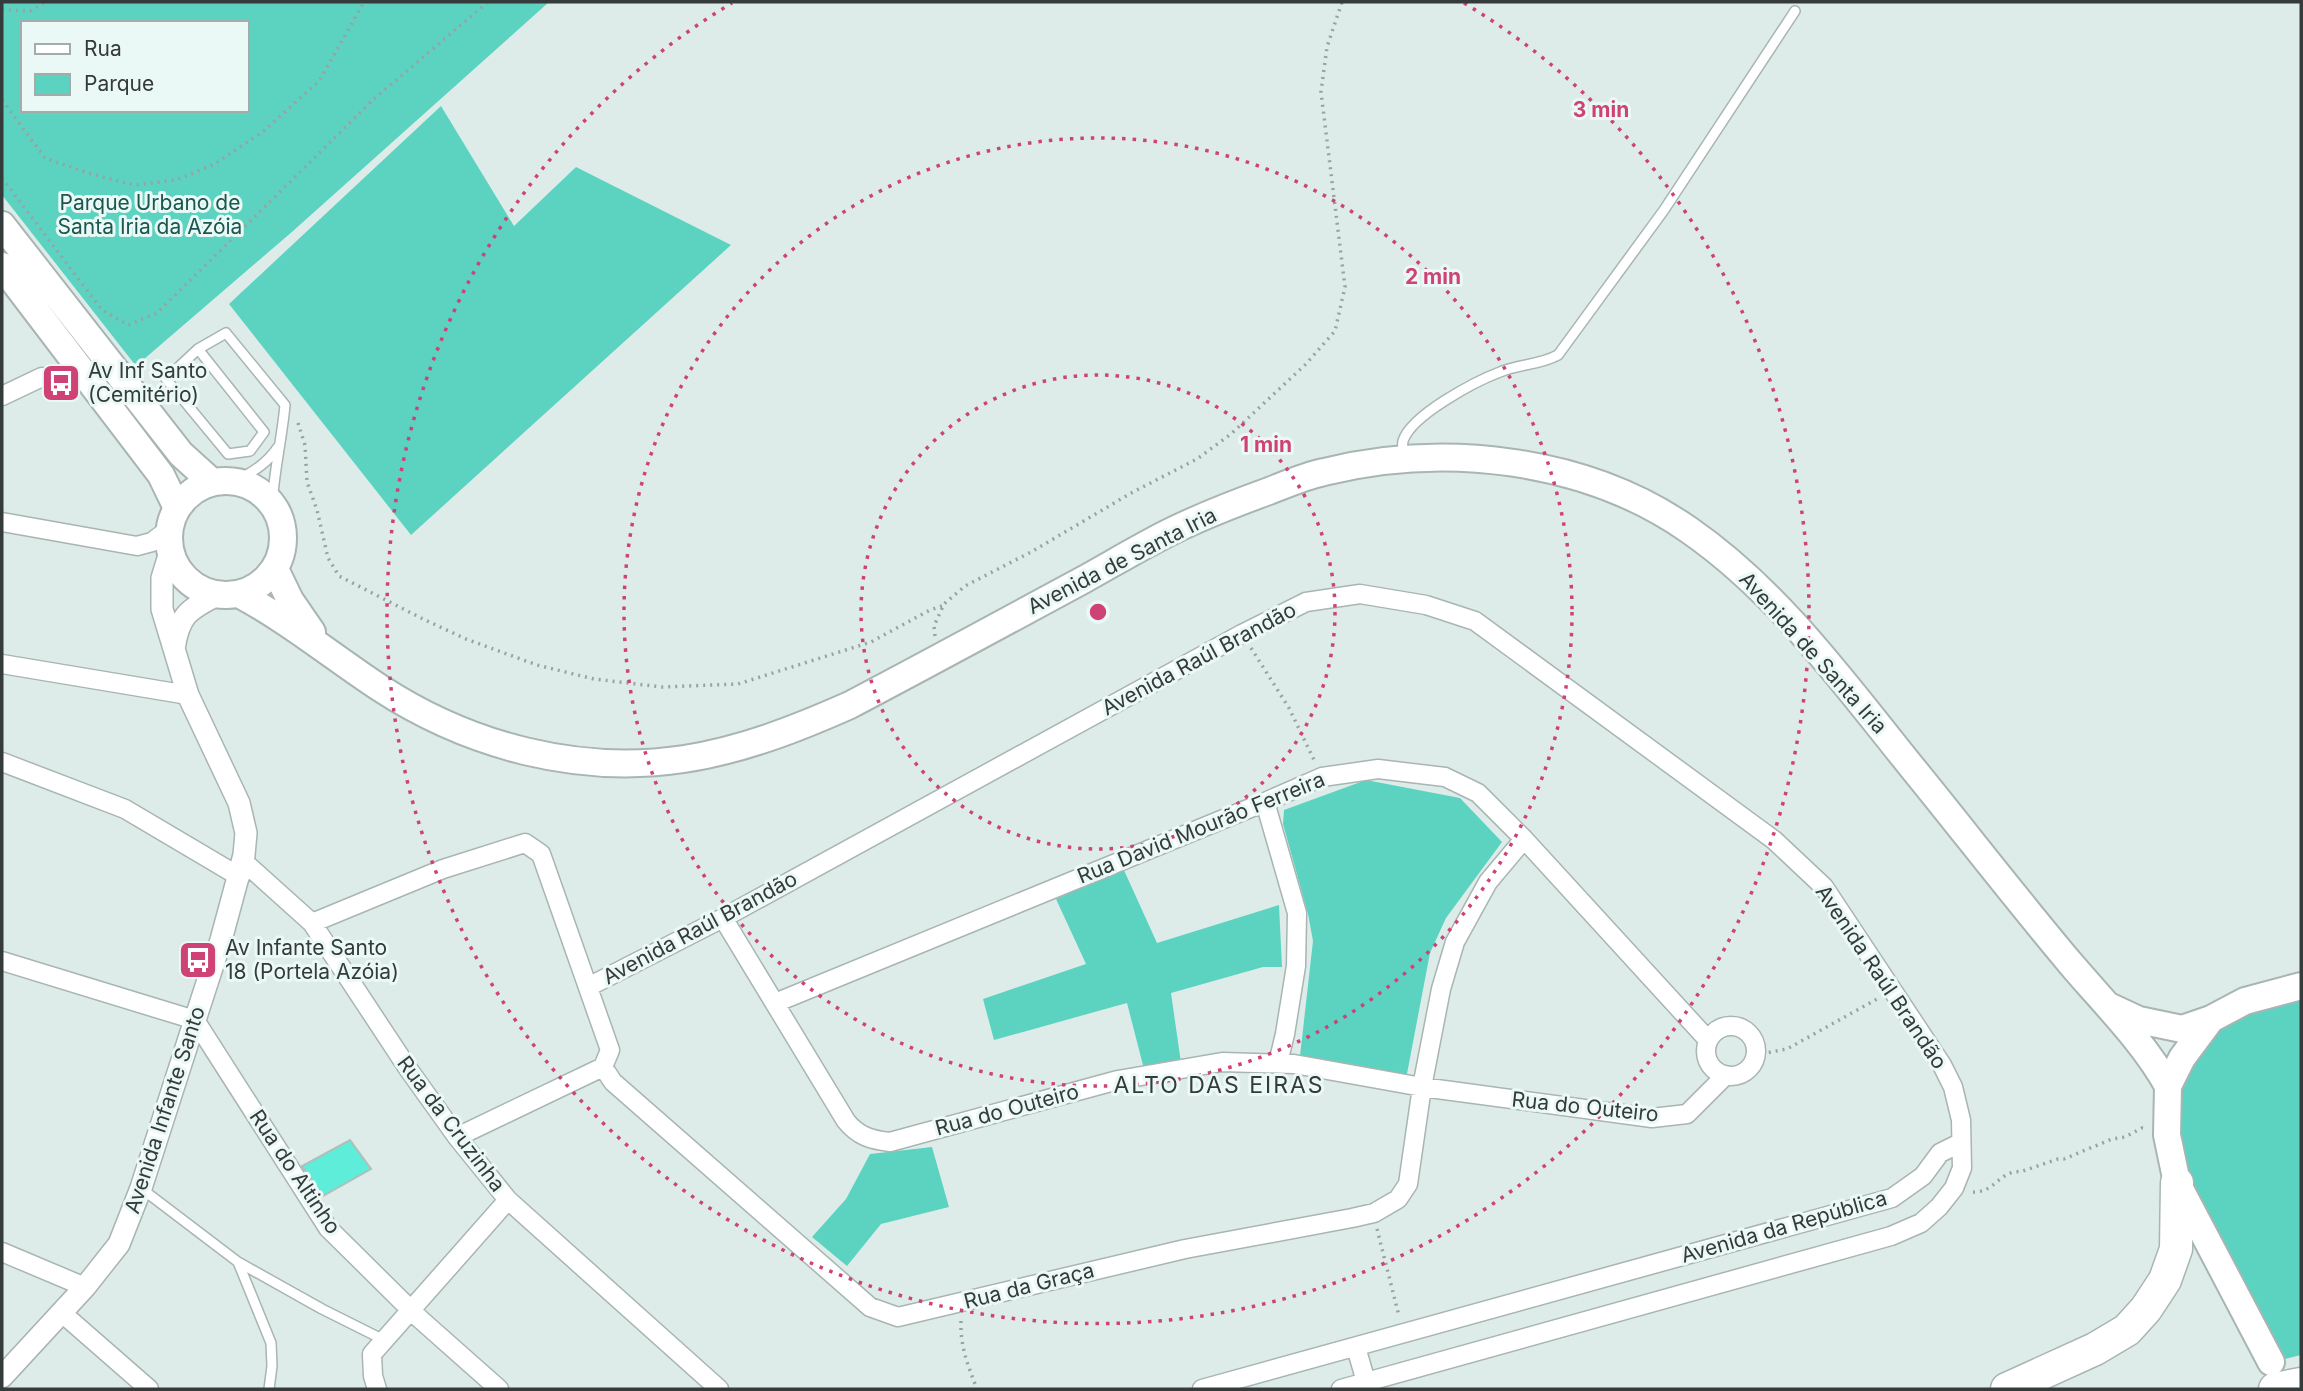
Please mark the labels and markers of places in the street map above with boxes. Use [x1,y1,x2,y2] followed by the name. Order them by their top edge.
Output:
[88,358,207,407] place label: Av Inf Santo (Cemitério)
[40,362,82,404] bus stop icon: Av Inf Santo (Cemitério)
[1086,600,1110,624] centre of rings
[225,935,399,984] place label: Av Infante Santo 18 (Portela Azóia)
[177,939,219,981] bus stop icon: Av Infante Santo 18 (Portela Azóia)

